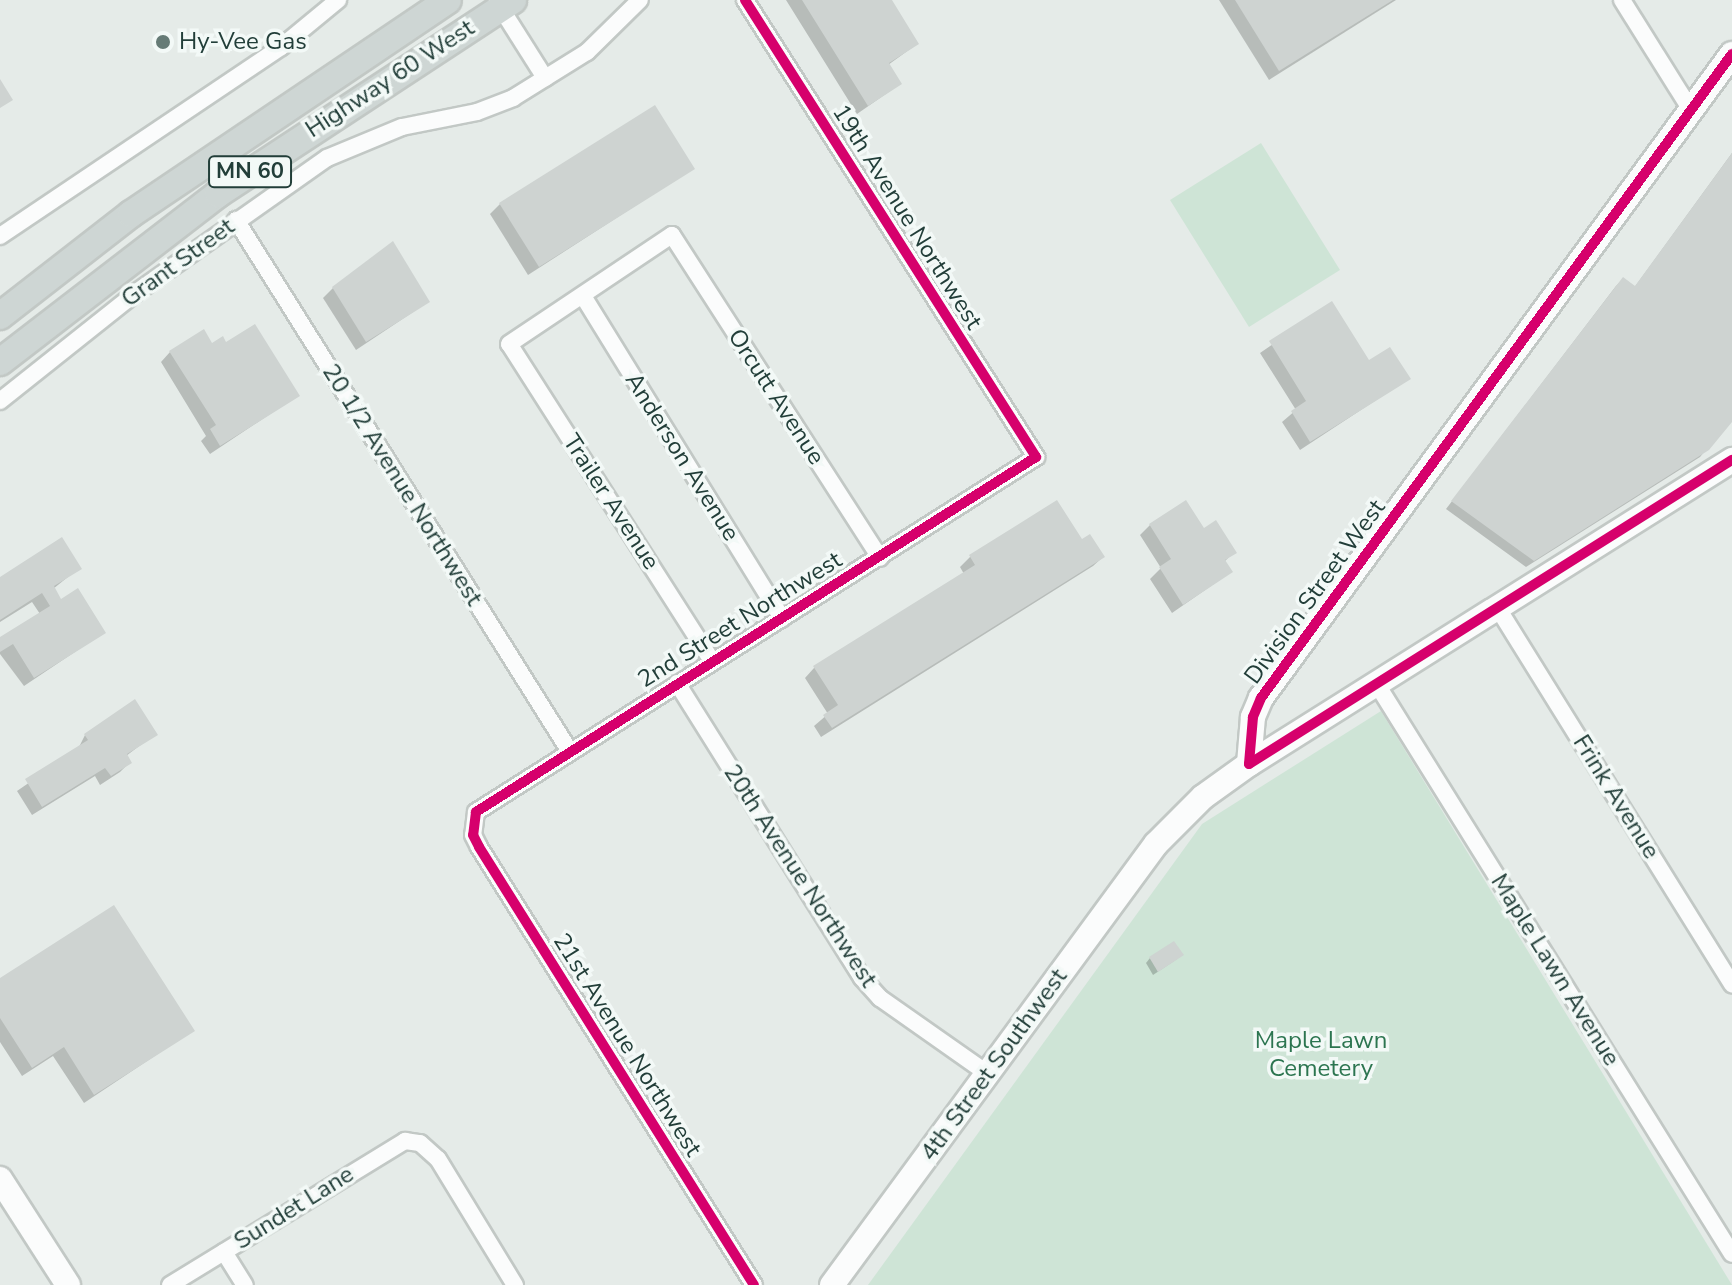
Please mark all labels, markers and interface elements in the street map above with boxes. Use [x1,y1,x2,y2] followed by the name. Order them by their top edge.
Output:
[300,14,480,144] street label: Highway 60 West
[179,28,307,56] place label: Hy-Vee Gas
[154,33,172,51] marker: Hy-Vee Gas
[826,99,988,335] street label: 19th Avenue Northwest
[208,154,292,190] road number: MN 60
[116,212,240,314] street label: Grant Street
[722,324,830,470] street label: Orcutt Avenue
[316,359,488,611] street label: 20 1/2 Avenue Northwest
[619,368,745,546] street label: Anderson Avenue
[557,429,665,575] street label: Trailer Avenue
[1238,494,1392,690] street label: Division Street West
[633,546,847,694] street label: 2nd Street Northwest
[1567,730,1665,864] street label: Frink Avenue
[717,759,883,993] street label: 20th Avenue Northwest
[1484,869,1626,1071] street label: Maple Lawn Avenue
[547,928,707,1162] street label: 21st Avenue Northwest
[915,963,1073,1167] street label: 4th Street Southwest
[1255,1027,1387,1083] park label: Maple Lawn Cemetery
[229,1160,359,1256] street label: Sundet Lane

